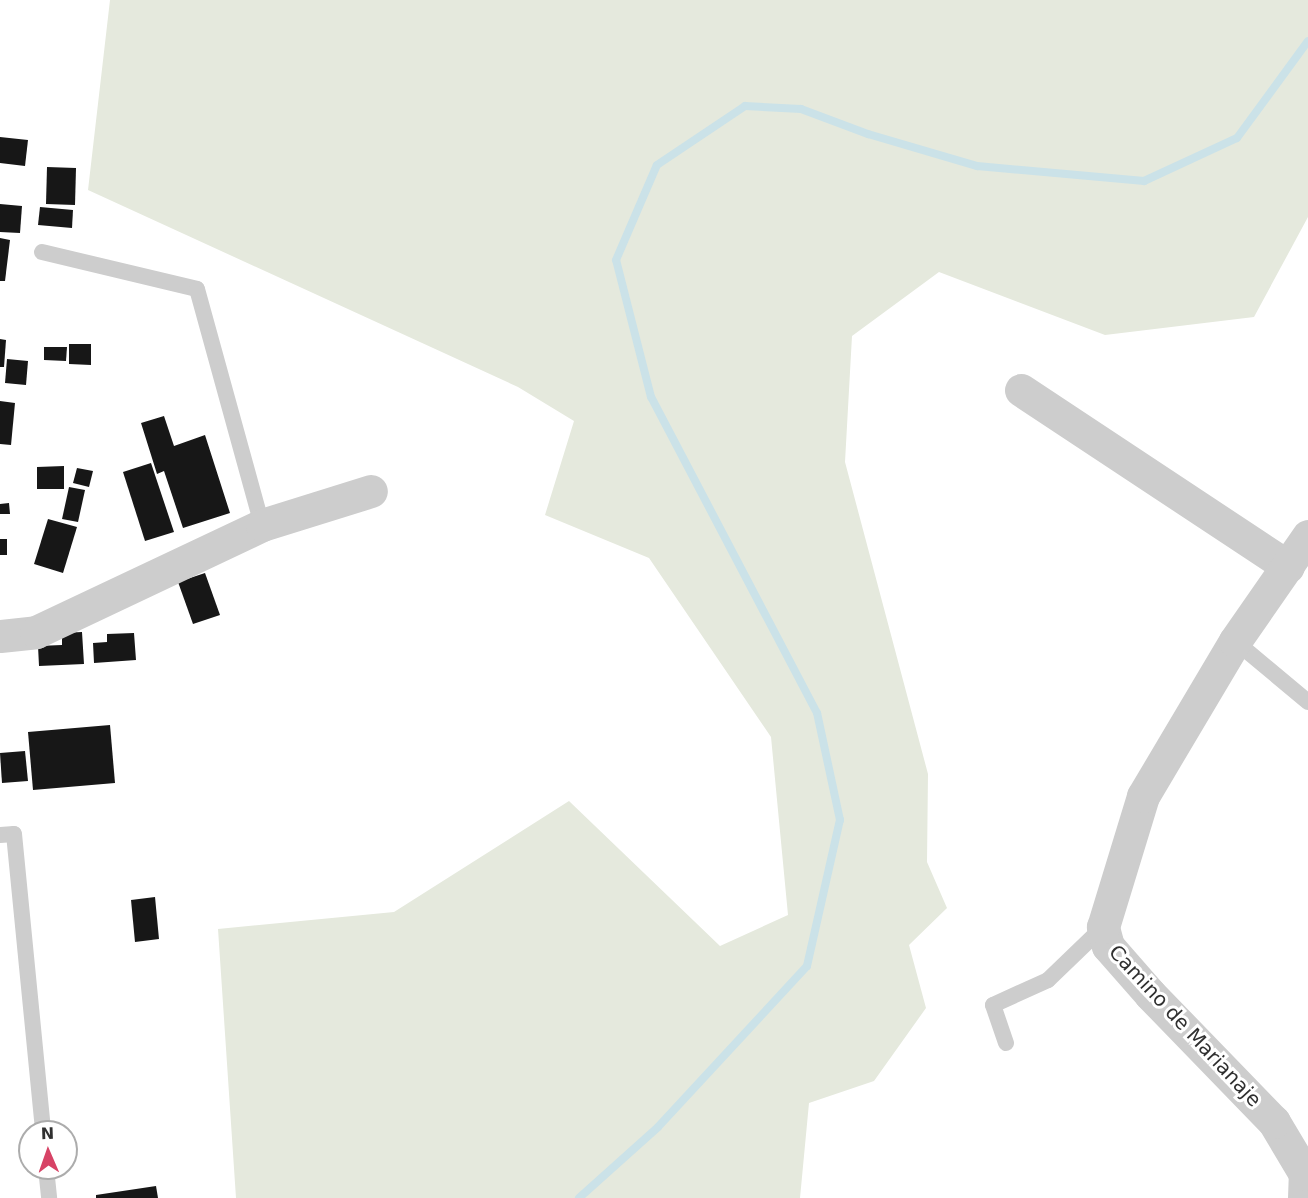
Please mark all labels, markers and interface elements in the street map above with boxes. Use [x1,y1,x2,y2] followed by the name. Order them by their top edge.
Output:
[1104,940,1266,1112] street label: Camino de Marianaje
[18,1120,78,1180] north arrow
[40,1124,54,1143] text: N

